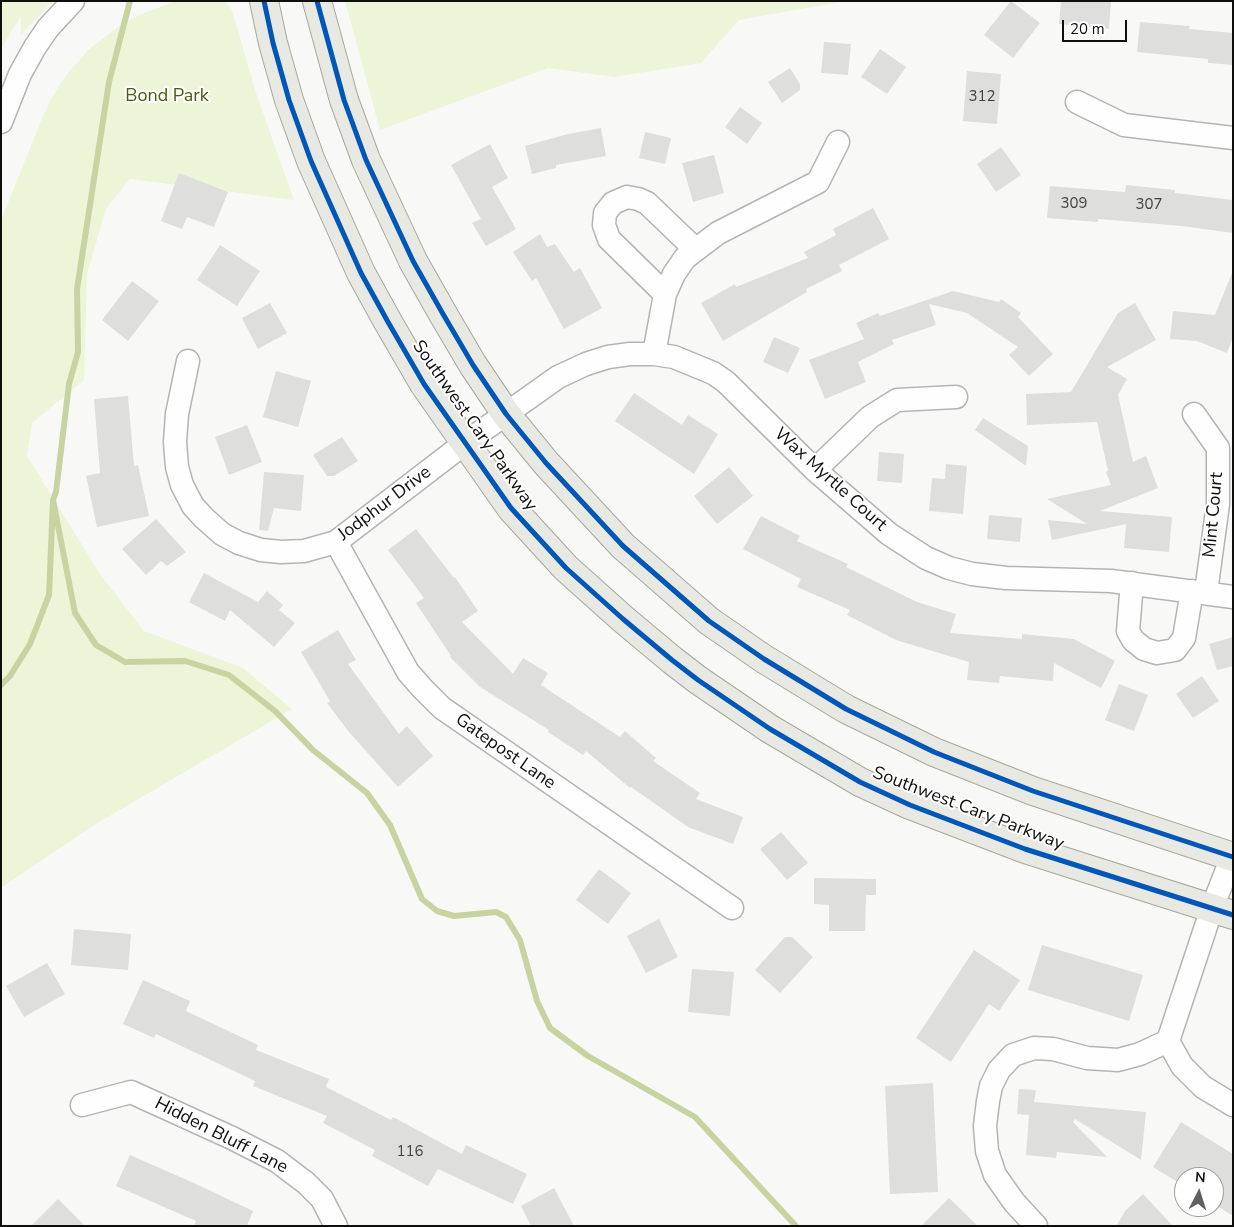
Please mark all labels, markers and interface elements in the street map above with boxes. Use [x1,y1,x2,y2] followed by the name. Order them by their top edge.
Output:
[1064,10,1129,42] scale bar
[1070,19,1105,39] text: 20 m
[125,86,209,108] park label: Bond Park
[969,88,995,106] house number: 312
[1061,195,1087,213] house number: 309
[1136,196,1162,214] house number: 307
[407,337,541,515] street label: Southwest Cary Parkway
[769,424,891,536] street label: Wax Myrtle Court
[334,462,436,546] street label: Jodphur Drive
[1200,471,1228,559] street label: Mint Court
[451,709,559,795] street label: Gatepost Lane
[869,763,1067,855] street label: Southwest Cary Parkway
[151,1093,291,1179] street label: Hidden Bluff Lane
[397,1143,423,1161] house number: 116
[1174,1167,1224,1217] north arrow
[1194,1168,1206,1187] text: N

